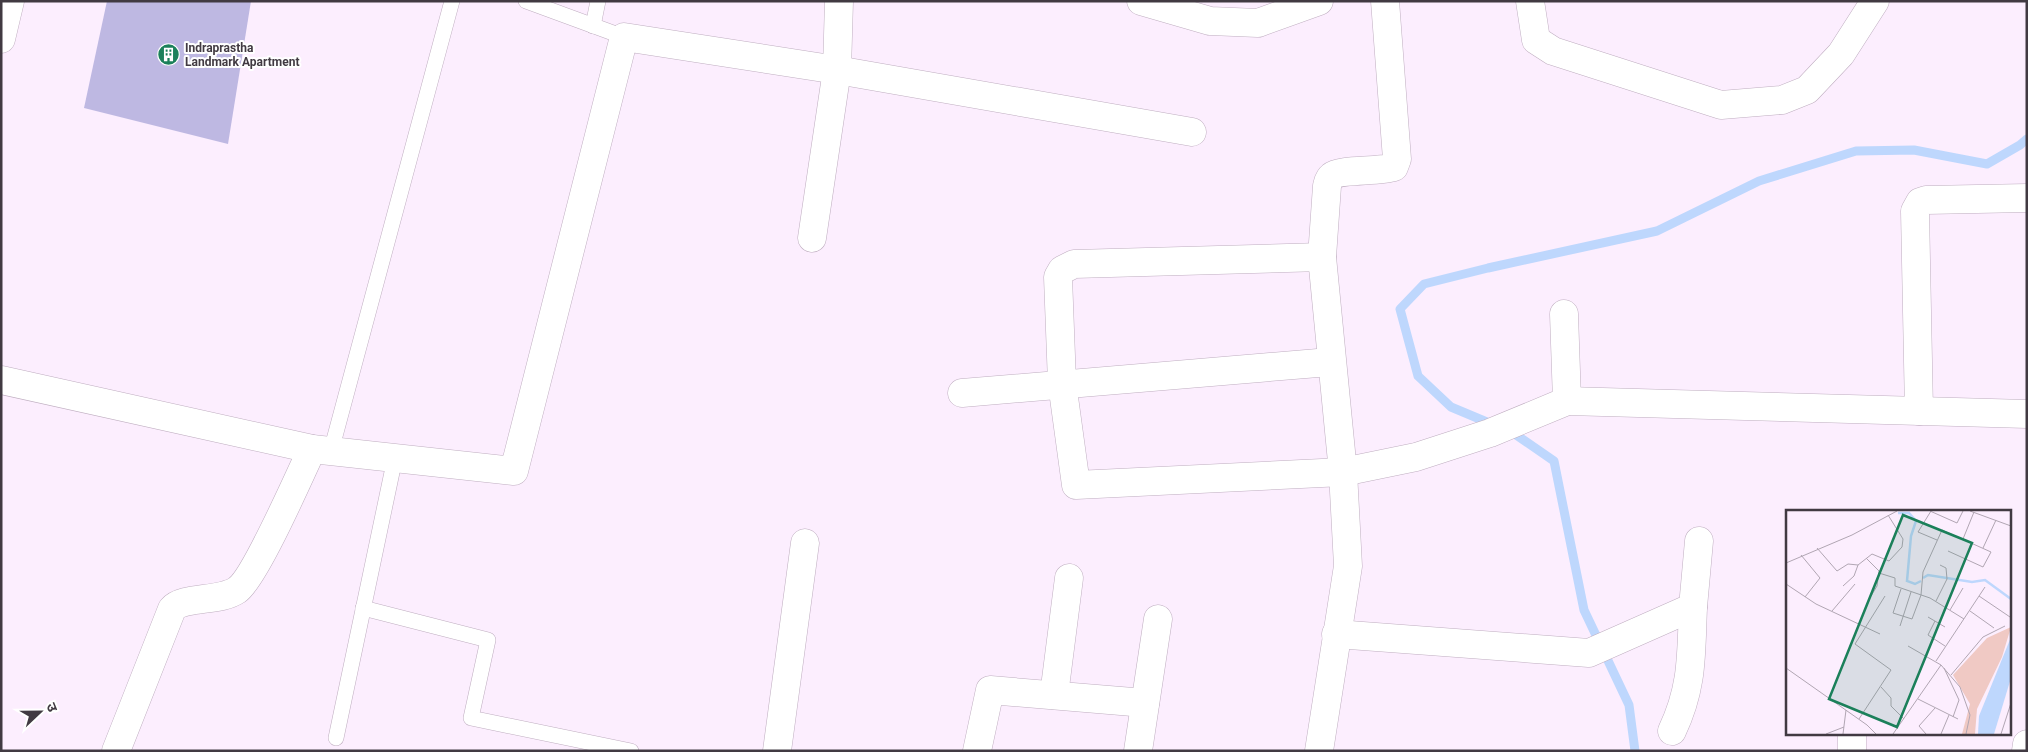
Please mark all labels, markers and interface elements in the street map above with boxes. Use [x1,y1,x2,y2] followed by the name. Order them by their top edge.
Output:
[185,41,299,69] place label: Indraprastha Landmark Apartment
[157,43,181,67] building icon: Indraprastha Landmark Apartment
[1786,510,2010,734] inset map
[15,687,65,737] north arrow
[43,700,61,715] text: उ

